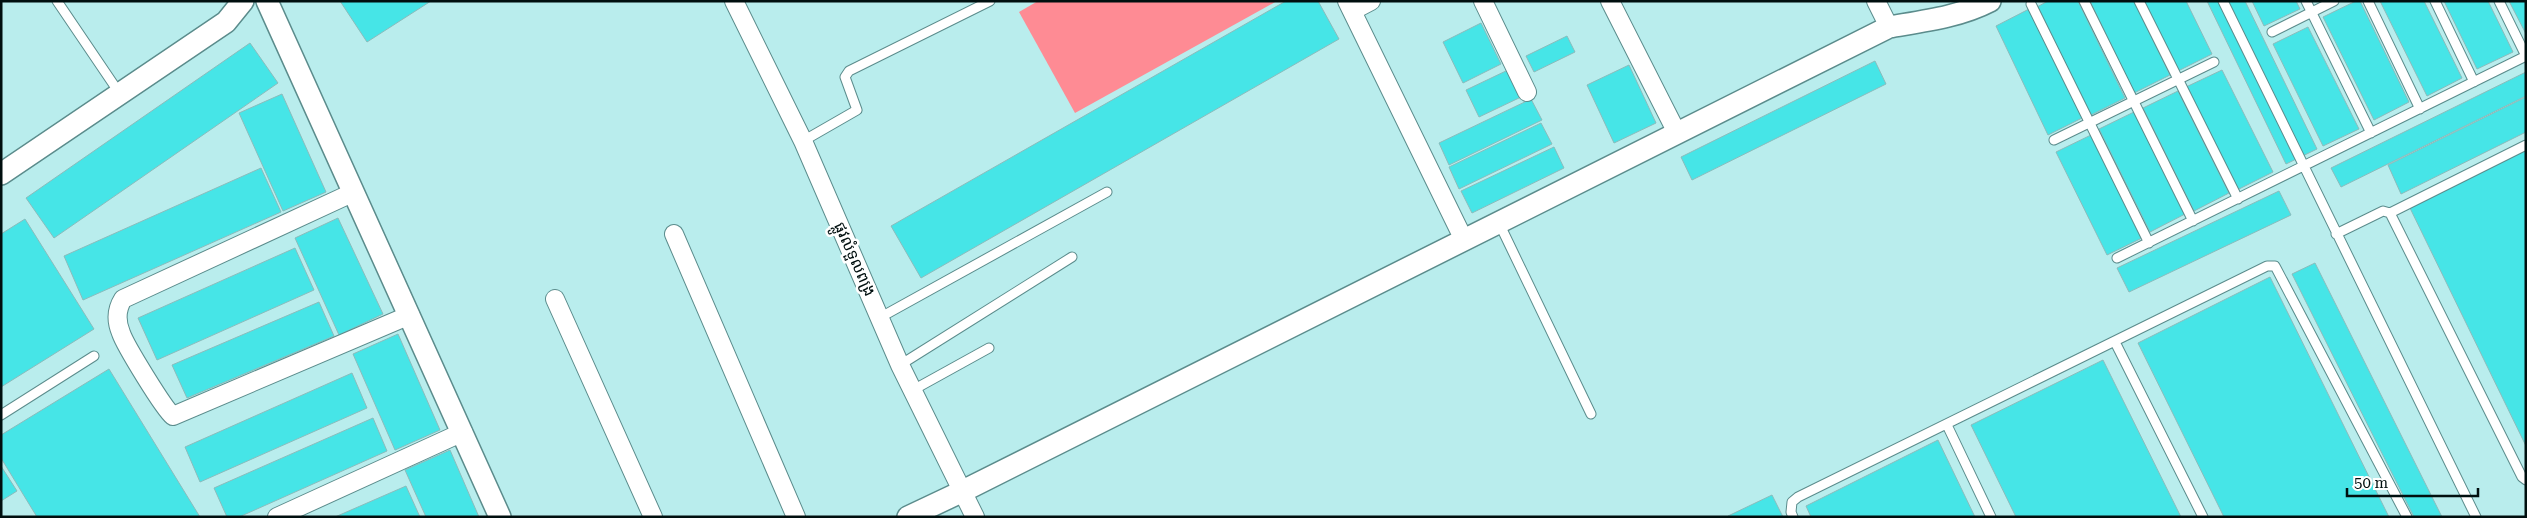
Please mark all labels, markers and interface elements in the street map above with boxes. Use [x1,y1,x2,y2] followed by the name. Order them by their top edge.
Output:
[826,219,880,301] street label: ផ្លូវលំទួលពង្រ
[2347,466,2478,498] scale bar
[2354,474,2389,492] text: 50 m

